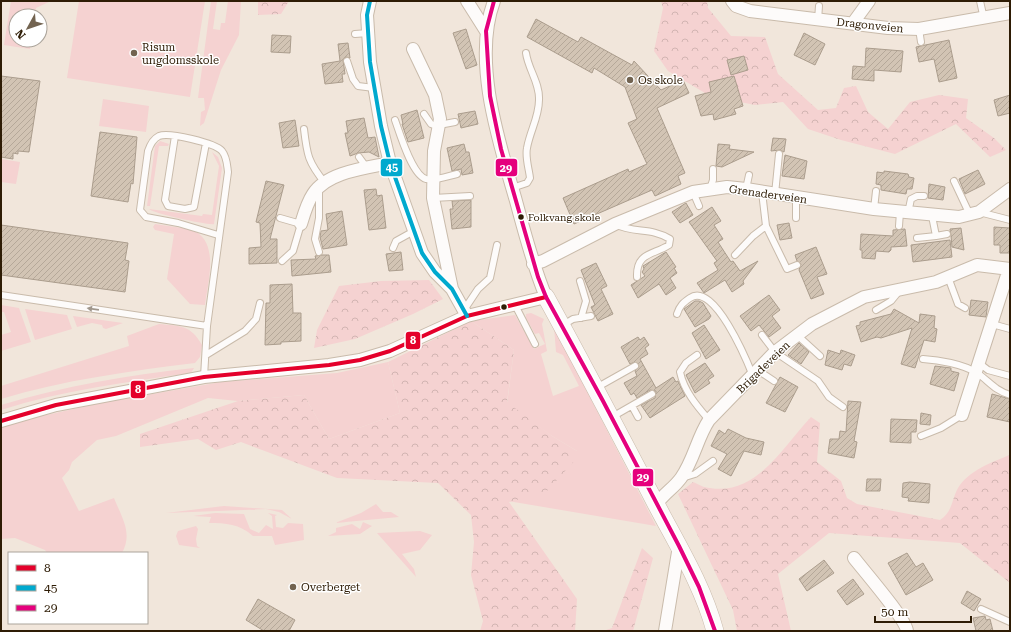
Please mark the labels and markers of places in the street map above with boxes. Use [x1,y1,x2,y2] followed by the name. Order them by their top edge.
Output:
[142,41,219,67] place label: Risum ungdomsskole
[129,48,139,58] marker: Risum ungdomsskole
[638,74,683,87] place label: Os skole
[625,75,635,85] marker: Os skole
[516,212,526,222] marker: Folkvang skole
[528,212,601,223] place label: Folkvang skole
[499,302,509,312] unlabelled marker
[301,581,360,594] place label: Overberget
[288,582,298,592] marker: Overberget

